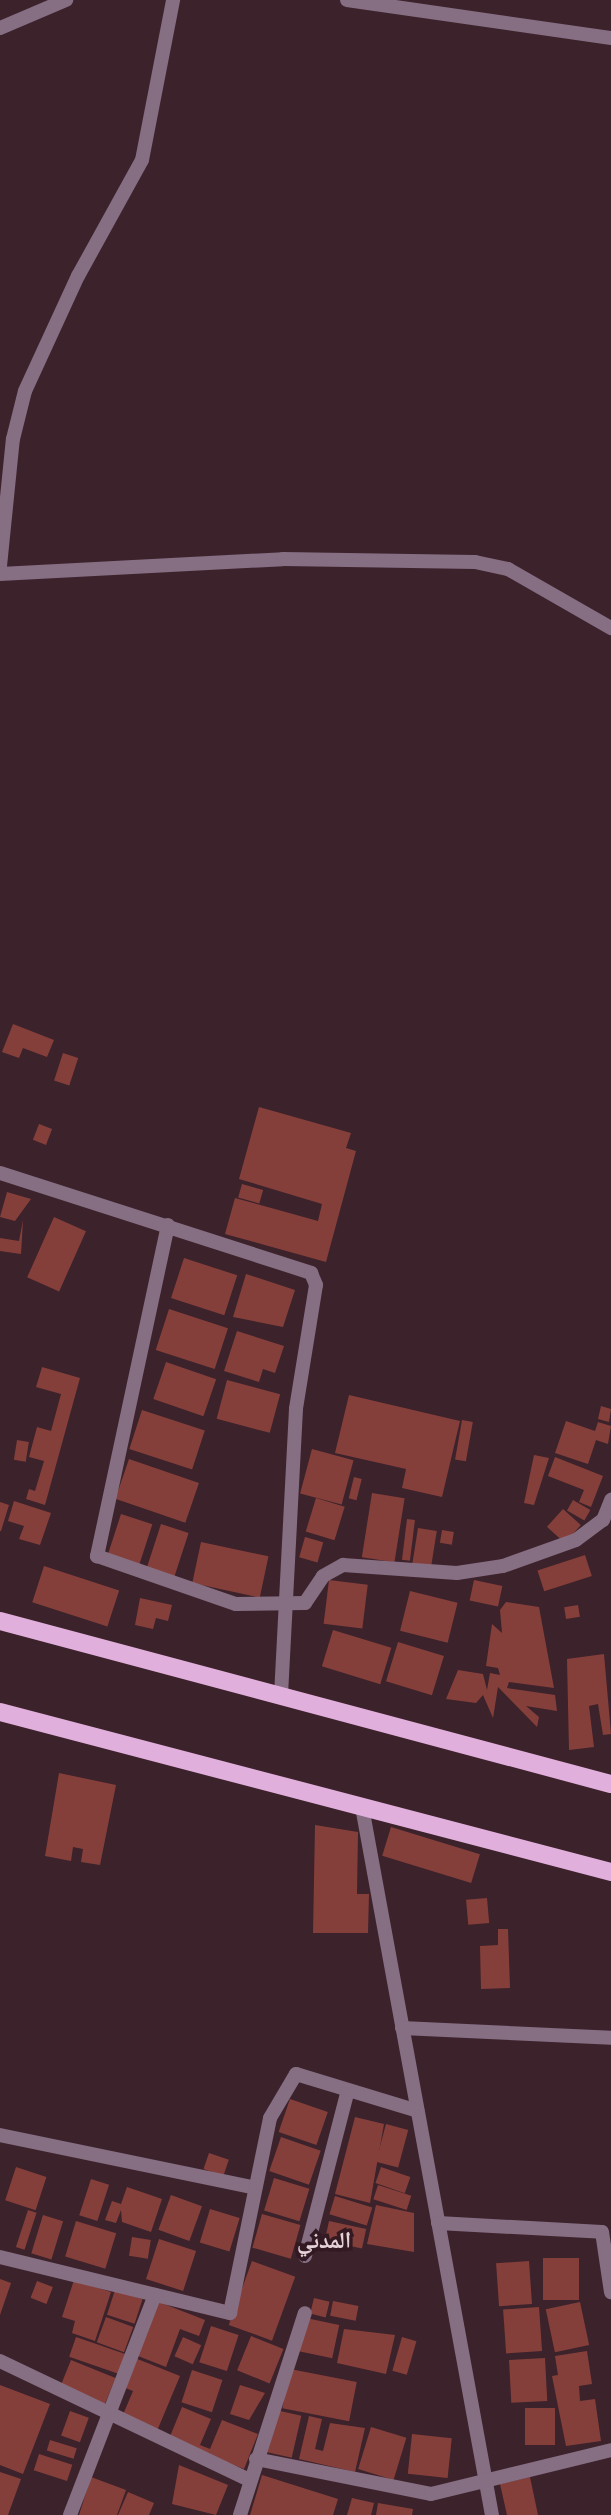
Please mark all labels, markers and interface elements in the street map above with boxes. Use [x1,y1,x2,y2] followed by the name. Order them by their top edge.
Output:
[297,2227,351,2255] district label: المدني

